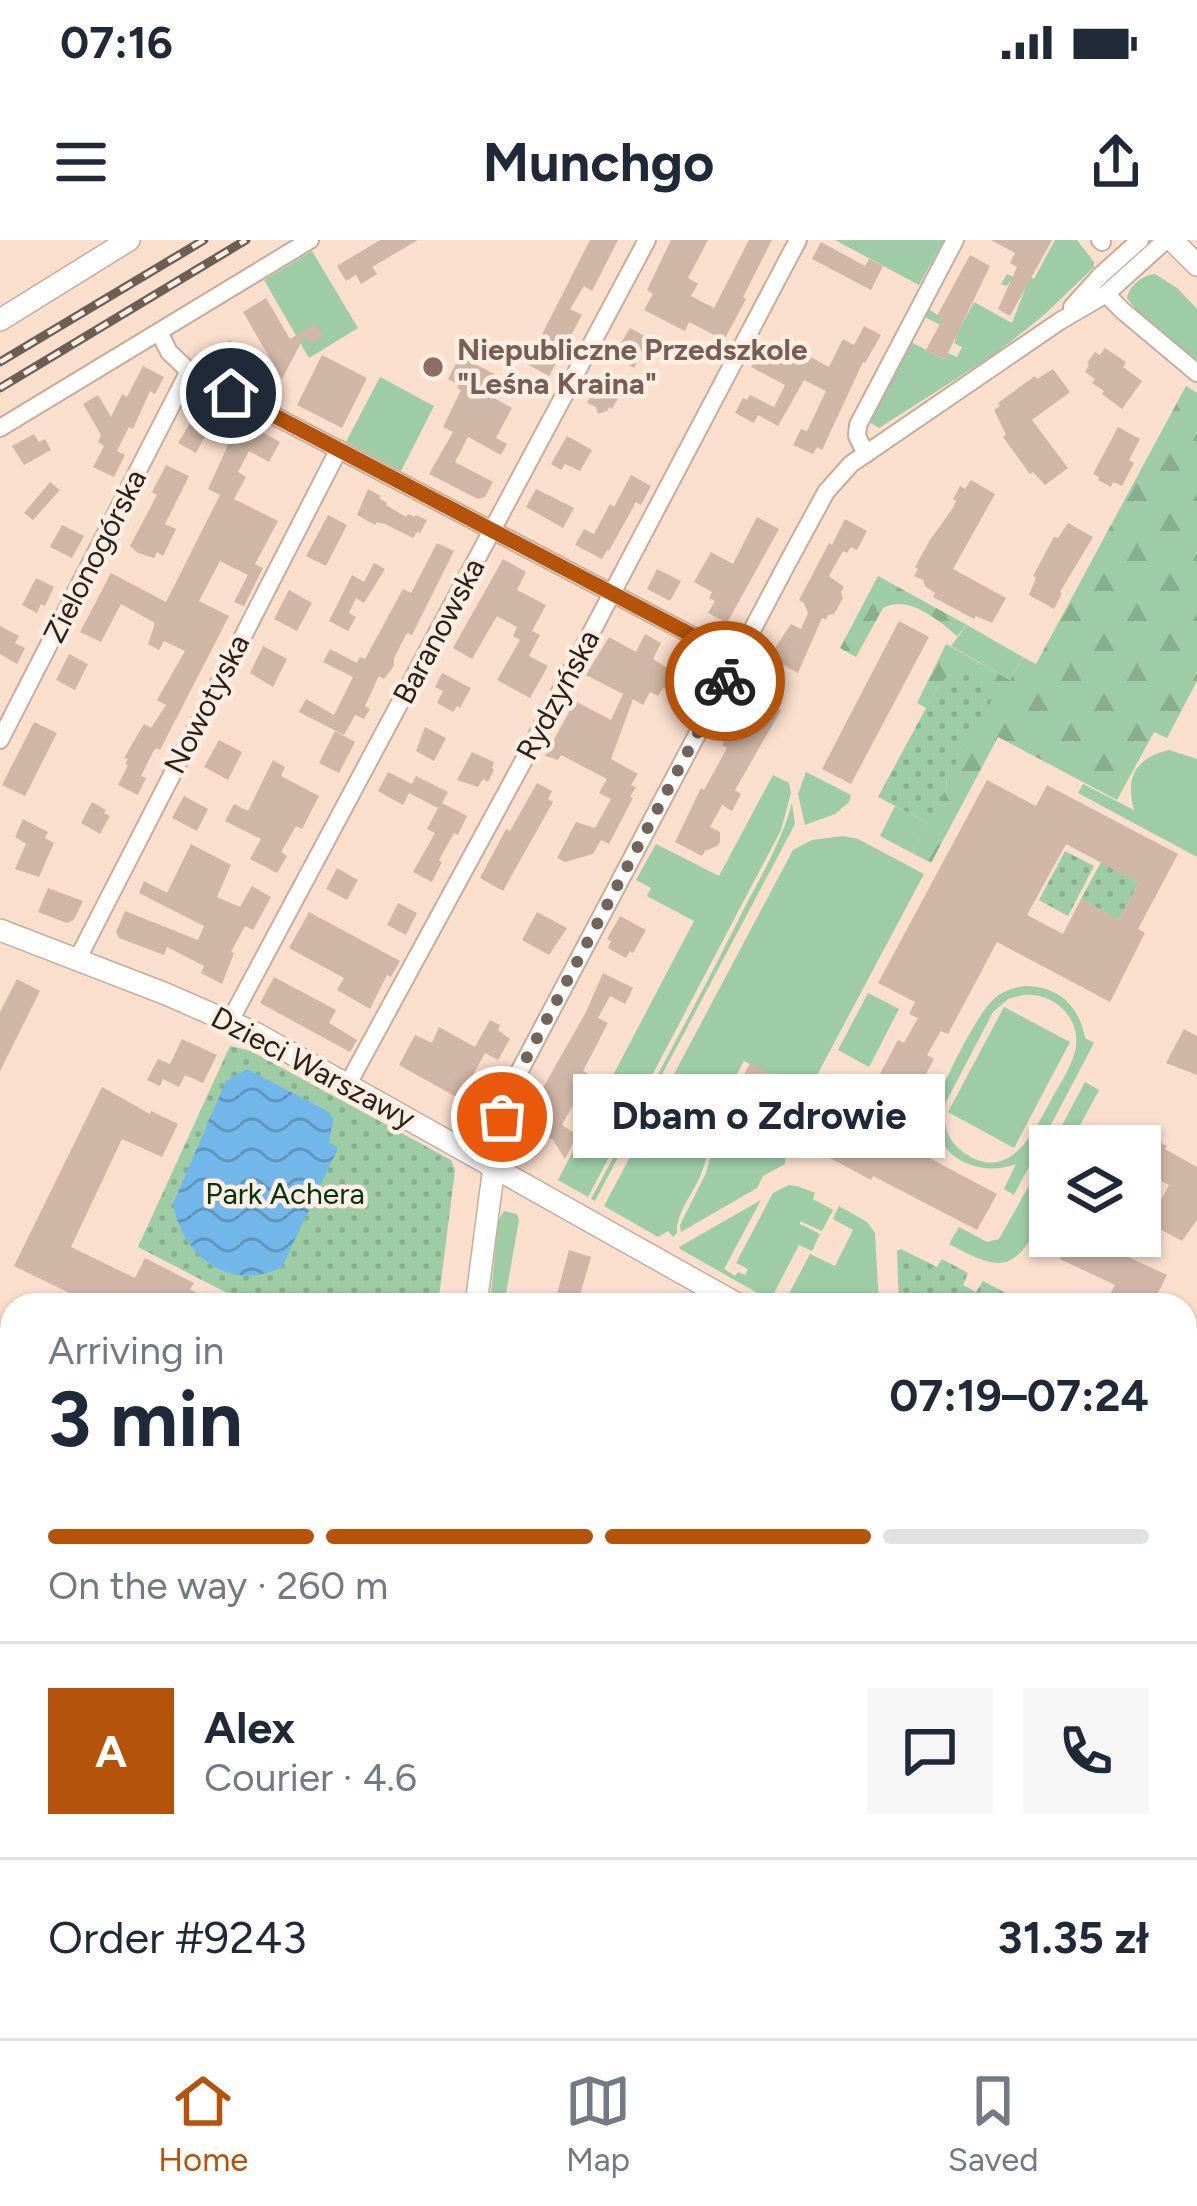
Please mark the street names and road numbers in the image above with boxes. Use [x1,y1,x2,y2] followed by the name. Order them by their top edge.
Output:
[35,463,154,649] street label: Zielonogórska
[385,552,492,710] street label: Baranowska
[508,623,607,766] street label: Rydzyńska
[156,628,257,780] street label: Nowotyska
[205,998,422,1137] street label: Dzieci Warszawy

